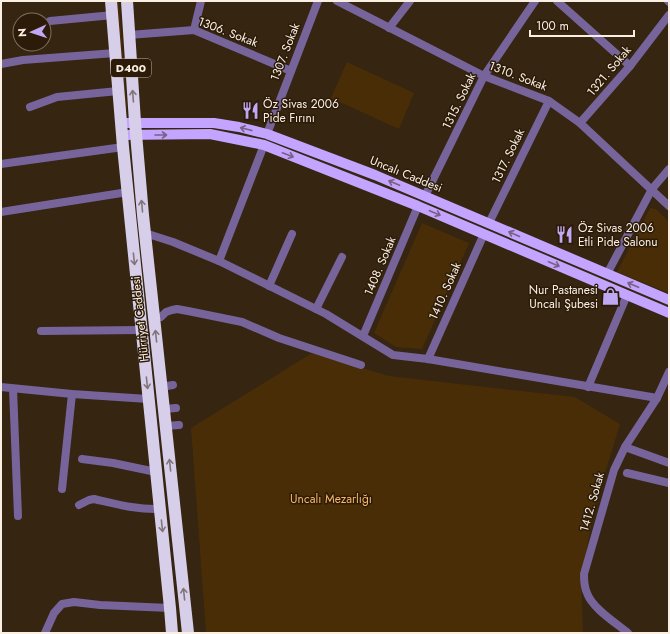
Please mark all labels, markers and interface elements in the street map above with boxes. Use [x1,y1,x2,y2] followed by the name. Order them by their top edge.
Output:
[12,12,52,52] north arrow
[195,12,261,52] street label: 1306. Sokak
[530,12,634,38] scale bar
[536,17,569,35] text: 100 m
[266,20,305,84] street label: 1307. Sokak
[14,28,30,37] text: N
[583,41,636,100] street label: 1321. Sokak
[486,57,550,96] street label: 1310. Sokak
[111,59,151,77] road number: D400
[438,69,481,132] street label: 1315. Sokak
[129,90,137,103] one-way arrow
[263,95,339,127] place label: Öz Sivas 2006 Pide Fırını
[240,101,260,121] restaurant icon: Öz Sivas 2006 Pide Fırını
[239,125,252,132] one-way arrow
[487,125,529,187] street label: 1317. Sokak
[154,131,167,139] one-way arrow
[282,151,294,159] one-way arrow
[367,151,445,197] street label: Uncalı Caddesi
[388,179,400,186] one-way arrow
[139,200,146,213] one-way arrow
[429,210,441,217] one-way arrow
[578,219,658,251] place label: Öz Sivas 2006 Etli Pide Salonu
[555,225,575,245] restaurant icon: Öz Sivas 2006 Etli Pide Salonu
[508,229,520,237] one-way arrow
[359,233,401,298] street label: 1408. Sokak
[131,252,138,265] one-way arrow
[424,259,466,323] street label: 1410. Sokak
[548,261,560,269] one-way arrow
[127,275,153,363] street label: Hürriyet Caddesi
[529,281,598,313] place label: Nur Pastanesi Uncalı Şubesi
[628,281,640,288] one-way arrow
[601,287,621,307] shop icon: Nur Pastanesi Uncalı Şubesi
[152,330,160,343] one-way arrow
[143,376,150,389] one-way arrow
[166,459,174,472] one-way arrow
[575,469,609,534] street label: 1412. Sokak
[290,490,372,508] park label: Uncalı Mezarlığı
[158,519,165,532] one-way arrow
[180,588,187,601] one-way arrow

